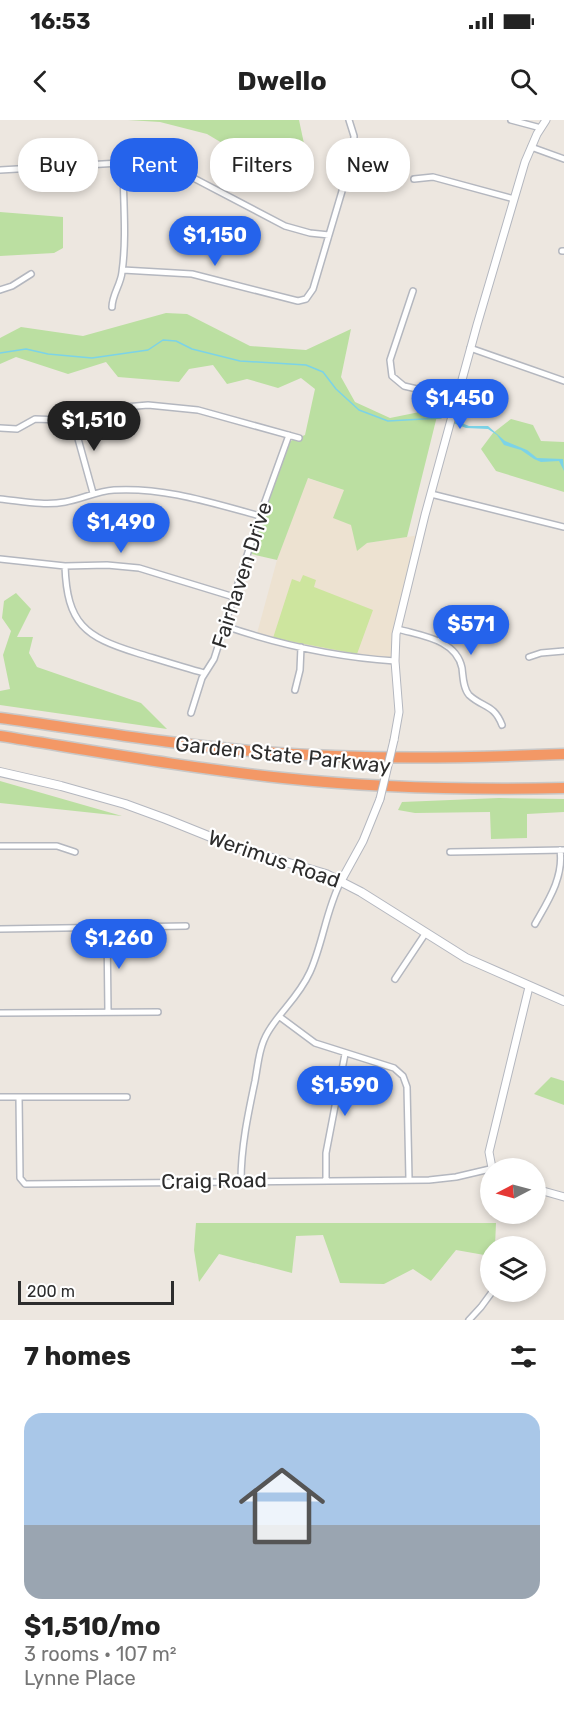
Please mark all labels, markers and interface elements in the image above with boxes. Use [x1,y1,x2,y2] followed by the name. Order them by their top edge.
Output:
[30,8,90,35] text: 16:53
[24,65,57,98] icon: back
[237,65,327,97] text: Dwello
[507,65,540,98] icon: search
[18,138,98,192] chip: Buy
[110,138,198,192] chip: Rent
[210,138,314,192] chip: Filters
[326,138,410,192] chip: New
[166,216,264,267] pin: $1,150
[183,223,247,247] text: $1,150
[411,379,509,430] pin: $1,450
[426,386,494,410] text: $1,450
[45,401,143,452] pin: $1,510
[61,408,127,432] text: $1,510
[206,499,277,651] street label: Fairhaven Drive
[72,503,170,554] pin: $1,490
[87,510,155,534] text: $1,490
[435,605,507,656] pin: $571
[447,612,495,636] text: $571
[174,731,393,778] street label: Garden State Parkway
[205,824,344,893] street label: Werimus Road
[70,919,168,970] pin: $1,260
[85,926,153,950] text: $1,260
[296,1066,394,1117] pin: $1,590
[311,1073,379,1097] text: $1,590
[480,1158,546,1224] north arrow
[480,1158,546,1302] map controls
[161,1167,267,1194] street label: Craig Road
[480,1236,546,1302] button: layers
[18,1278,174,1306] scale bar
[27,1282,75,1301] text: 200 m
[507,1340,540,1373] icon: filters
[24,1341,131,1372] text: 7 homes
[228,1452,336,1560] icon: home
[24,1611,161,1642] text: $1,510/mo
[24,1642,177,1666] text: 3 rooms · 107 m²
[24,1666,136,1690] text: Lynne Place

